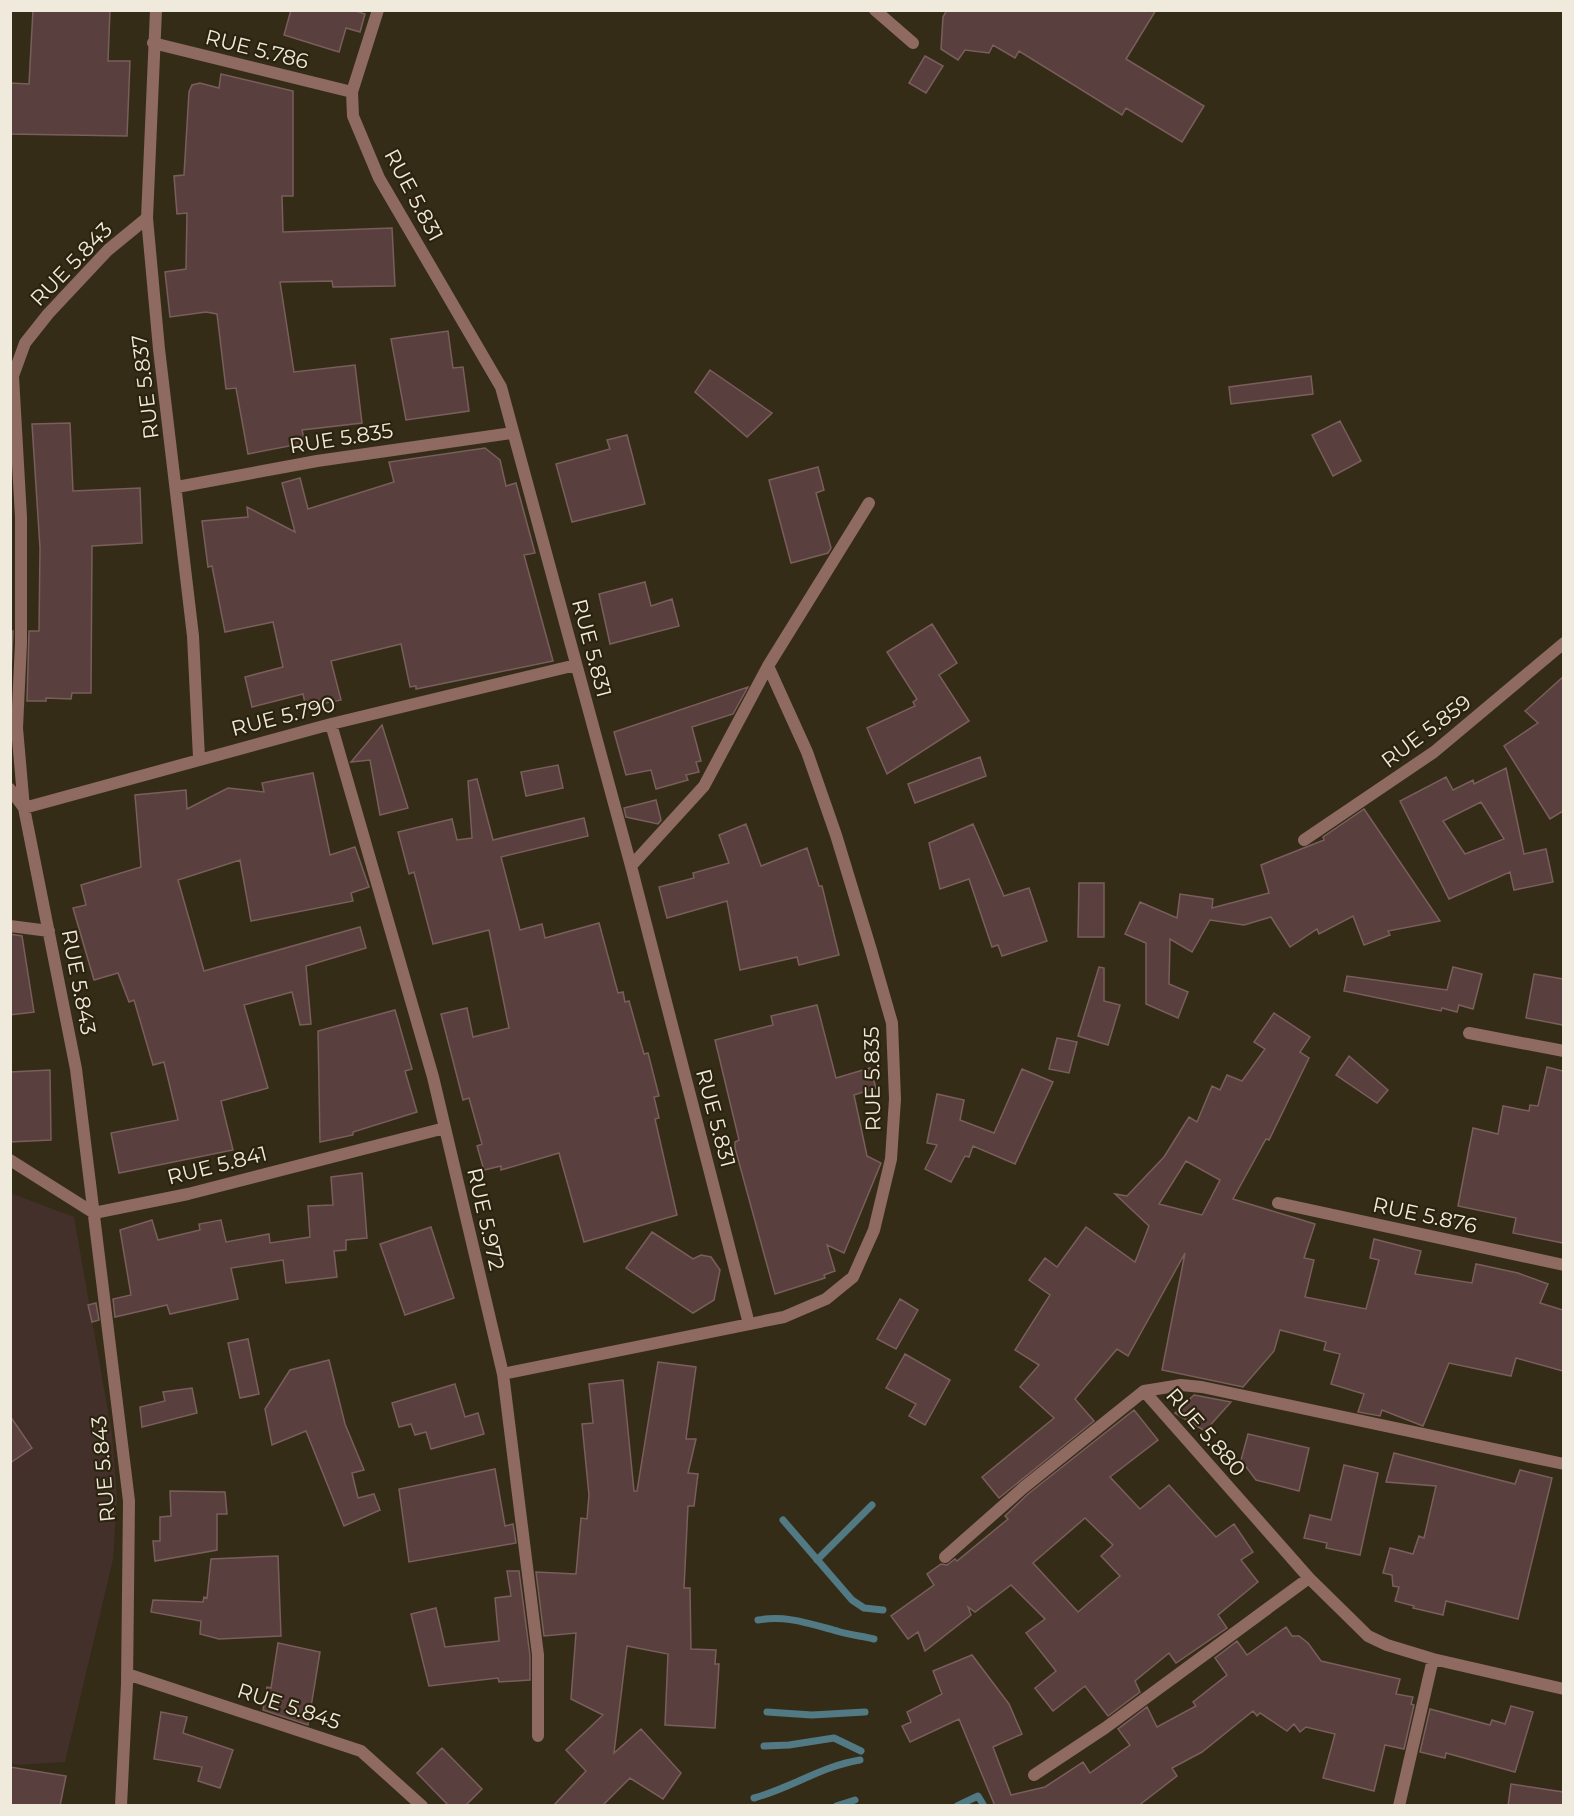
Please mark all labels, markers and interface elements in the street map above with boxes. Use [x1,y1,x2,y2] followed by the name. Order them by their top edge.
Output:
[203,24,311,74] street label: RUE 5.786
[379,145,449,245] street label: RUE 5.831
[25,217,117,311] street label: RUE 5.843
[126,333,164,441] street label: RUE 5.837
[287,417,395,459] street label: RUE 5.835
[567,596,617,700] street label: RUE 5.831
[1376,689,1476,773] street label: RUE 5.859
[228,691,338,741] street label: RUE 5.790
[57,927,101,1037] street label: RUE 5.843
[859,1026,885,1132] street label: RUE 5.835
[691,1066,741,1170] street label: RUE 5.831
[164,1141,270,1189] street label: RUE 5.841
[462,1165,510,1273] street label: RUE 5.972
[1371,1192,1480,1238] street label: RUE 5.876
[1161,1383,1251,1481] street label: RUE 5.880
[86,1415,120,1523] street label: RUE 5.843
[234,1678,344,1734] street label: RUE 5.845

